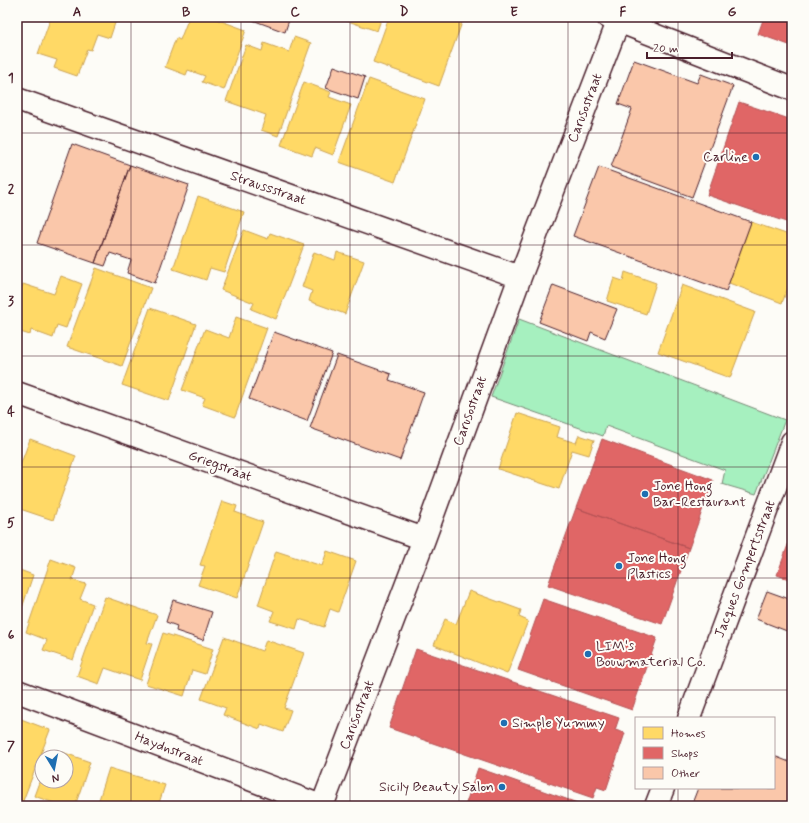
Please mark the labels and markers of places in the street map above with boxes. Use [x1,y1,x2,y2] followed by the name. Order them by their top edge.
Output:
[703,148,748,166] place label: Carline
[751,152,761,162] marker: Carline
[653,477,747,511] place label: Jone Hong Bar-Restaurant
[640,489,650,499] marker: Jone Hong Bar-Restaurant
[627,549,687,583] place label: Jone Hong Plastics
[614,561,624,571] marker: Jone Hong Plastics
[596,637,706,671] place label: LIM's Bouwmaterial Co.
[583,649,593,659] marker: LIM's Bouwmaterial Co.
[512,714,605,732] place label: Simple Yummy
[499,718,509,728] marker: Simple Yummy
[379,778,494,796] place label: Sicily Beauty Salon
[497,782,507,792] marker: Sicily Beauty Salon

